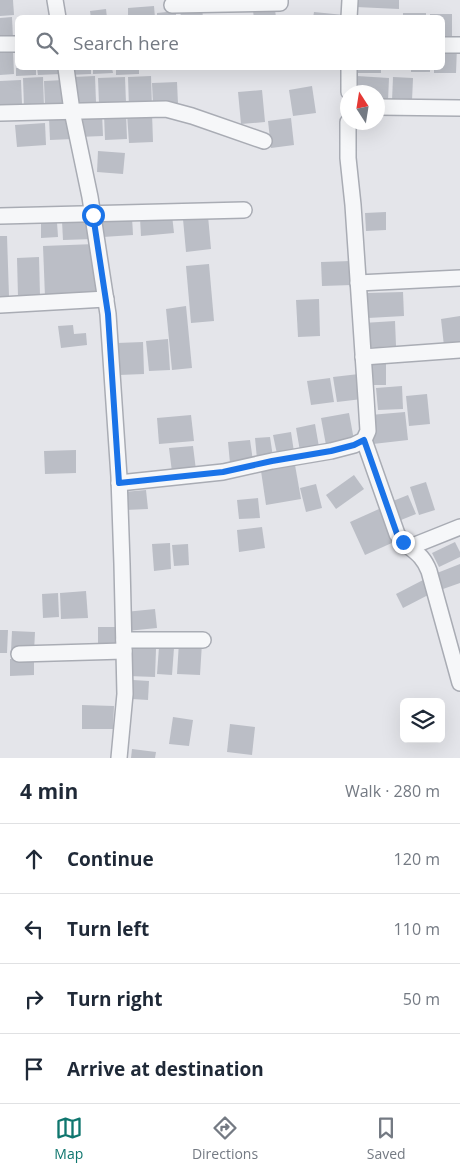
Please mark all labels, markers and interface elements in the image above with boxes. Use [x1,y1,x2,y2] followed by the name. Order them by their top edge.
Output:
[15,15,445,70] search box
[33,29,61,57] icon: search
[73,30,179,56] text: Search here
[340,85,385,130] north arrow
[82,204,105,227] route start
[392,531,415,554] route end
[400,698,445,743] map controls
[400,698,445,743] button: layers
[20,777,78,805] text: 4 min
[345,780,440,802] text: Walk · 280 m
[20,845,48,873] icon: ahead
[67,846,154,872] text: Continue
[394,848,440,870] text: 120 m
[20,915,48,943] icon: left
[67,916,149,942] text: Turn left
[394,918,440,940] text: 110 m
[20,985,48,1013] icon: right
[67,986,162,1012] text: Turn right
[403,988,440,1010] text: 50 m
[20,1055,48,1083] icon: arrive
[67,1056,264,1082] text: Arrive at destination
[54,1114,83,1163] tab: Map
[192,1114,258,1163] tab: Directions
[367,1114,406,1163] tab: Saved

